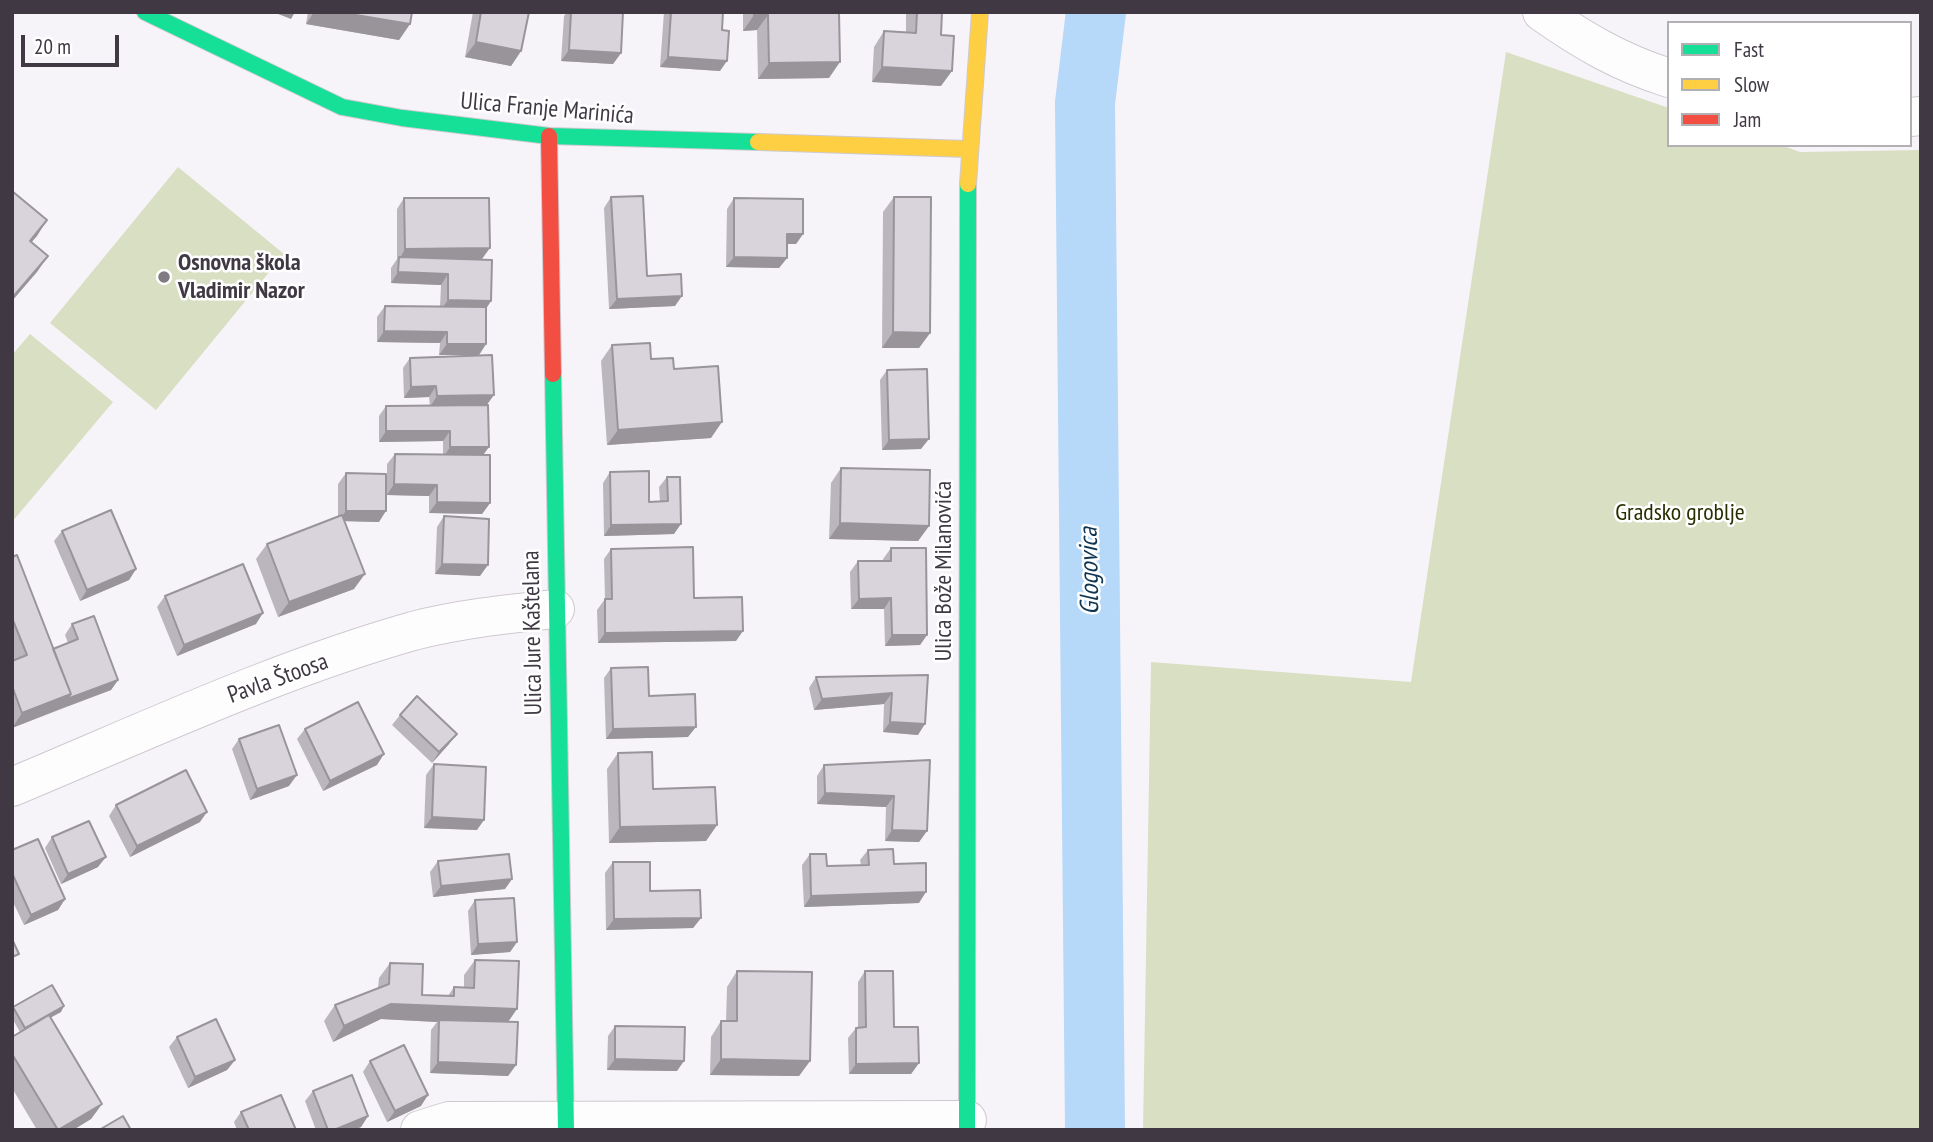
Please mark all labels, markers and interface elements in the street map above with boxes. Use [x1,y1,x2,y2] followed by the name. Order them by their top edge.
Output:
[24,21,122,65] scale bar
[1667,21,1912,147] legend
[34,33,71,60] text: 20 m
[1734,36,1764,63] text: Fast
[1734,71,1769,98] text: Slow
[459,87,635,131] street label: Ulica Franje Marinića
[1734,106,1761,133] text: Jam
[178,249,305,305] place label: Osnovna škola Vladimir Nazor
[156,269,172,285] marker: Osnovna škola Vladimir Nazor
[930,481,958,661] street label: Ulica Bože Milanovića
[1615,499,1745,527] park label: Gradsko groblje
[1074,527,1106,615] water label: Glogovica
[517,550,549,716] street label: Ulica Jure Kaštelana
[224,648,332,710] street label: Pavla Štoosa

